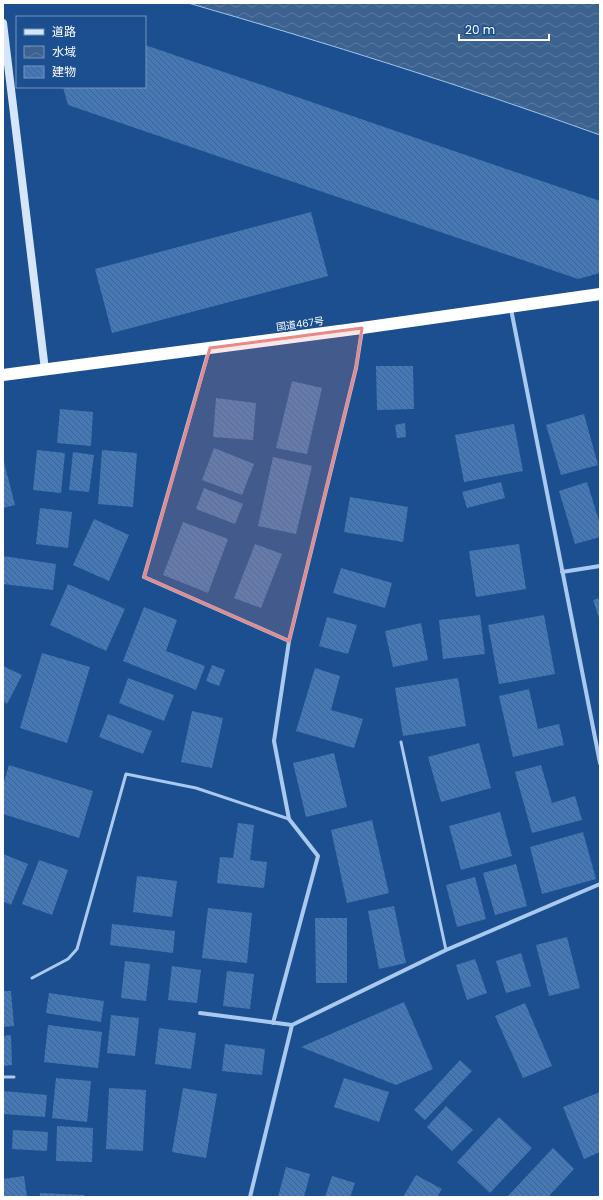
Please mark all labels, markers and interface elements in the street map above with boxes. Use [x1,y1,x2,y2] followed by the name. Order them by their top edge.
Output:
[16,16,146,88] legend
[459,16,549,42] scale bar
[465,21,495,38] text: 20 m
[52,23,76,40] text: 道路
[52,43,76,60] text: 水域
[52,63,76,80] text: 建物
[275,313,325,335] street label: 国道467号

